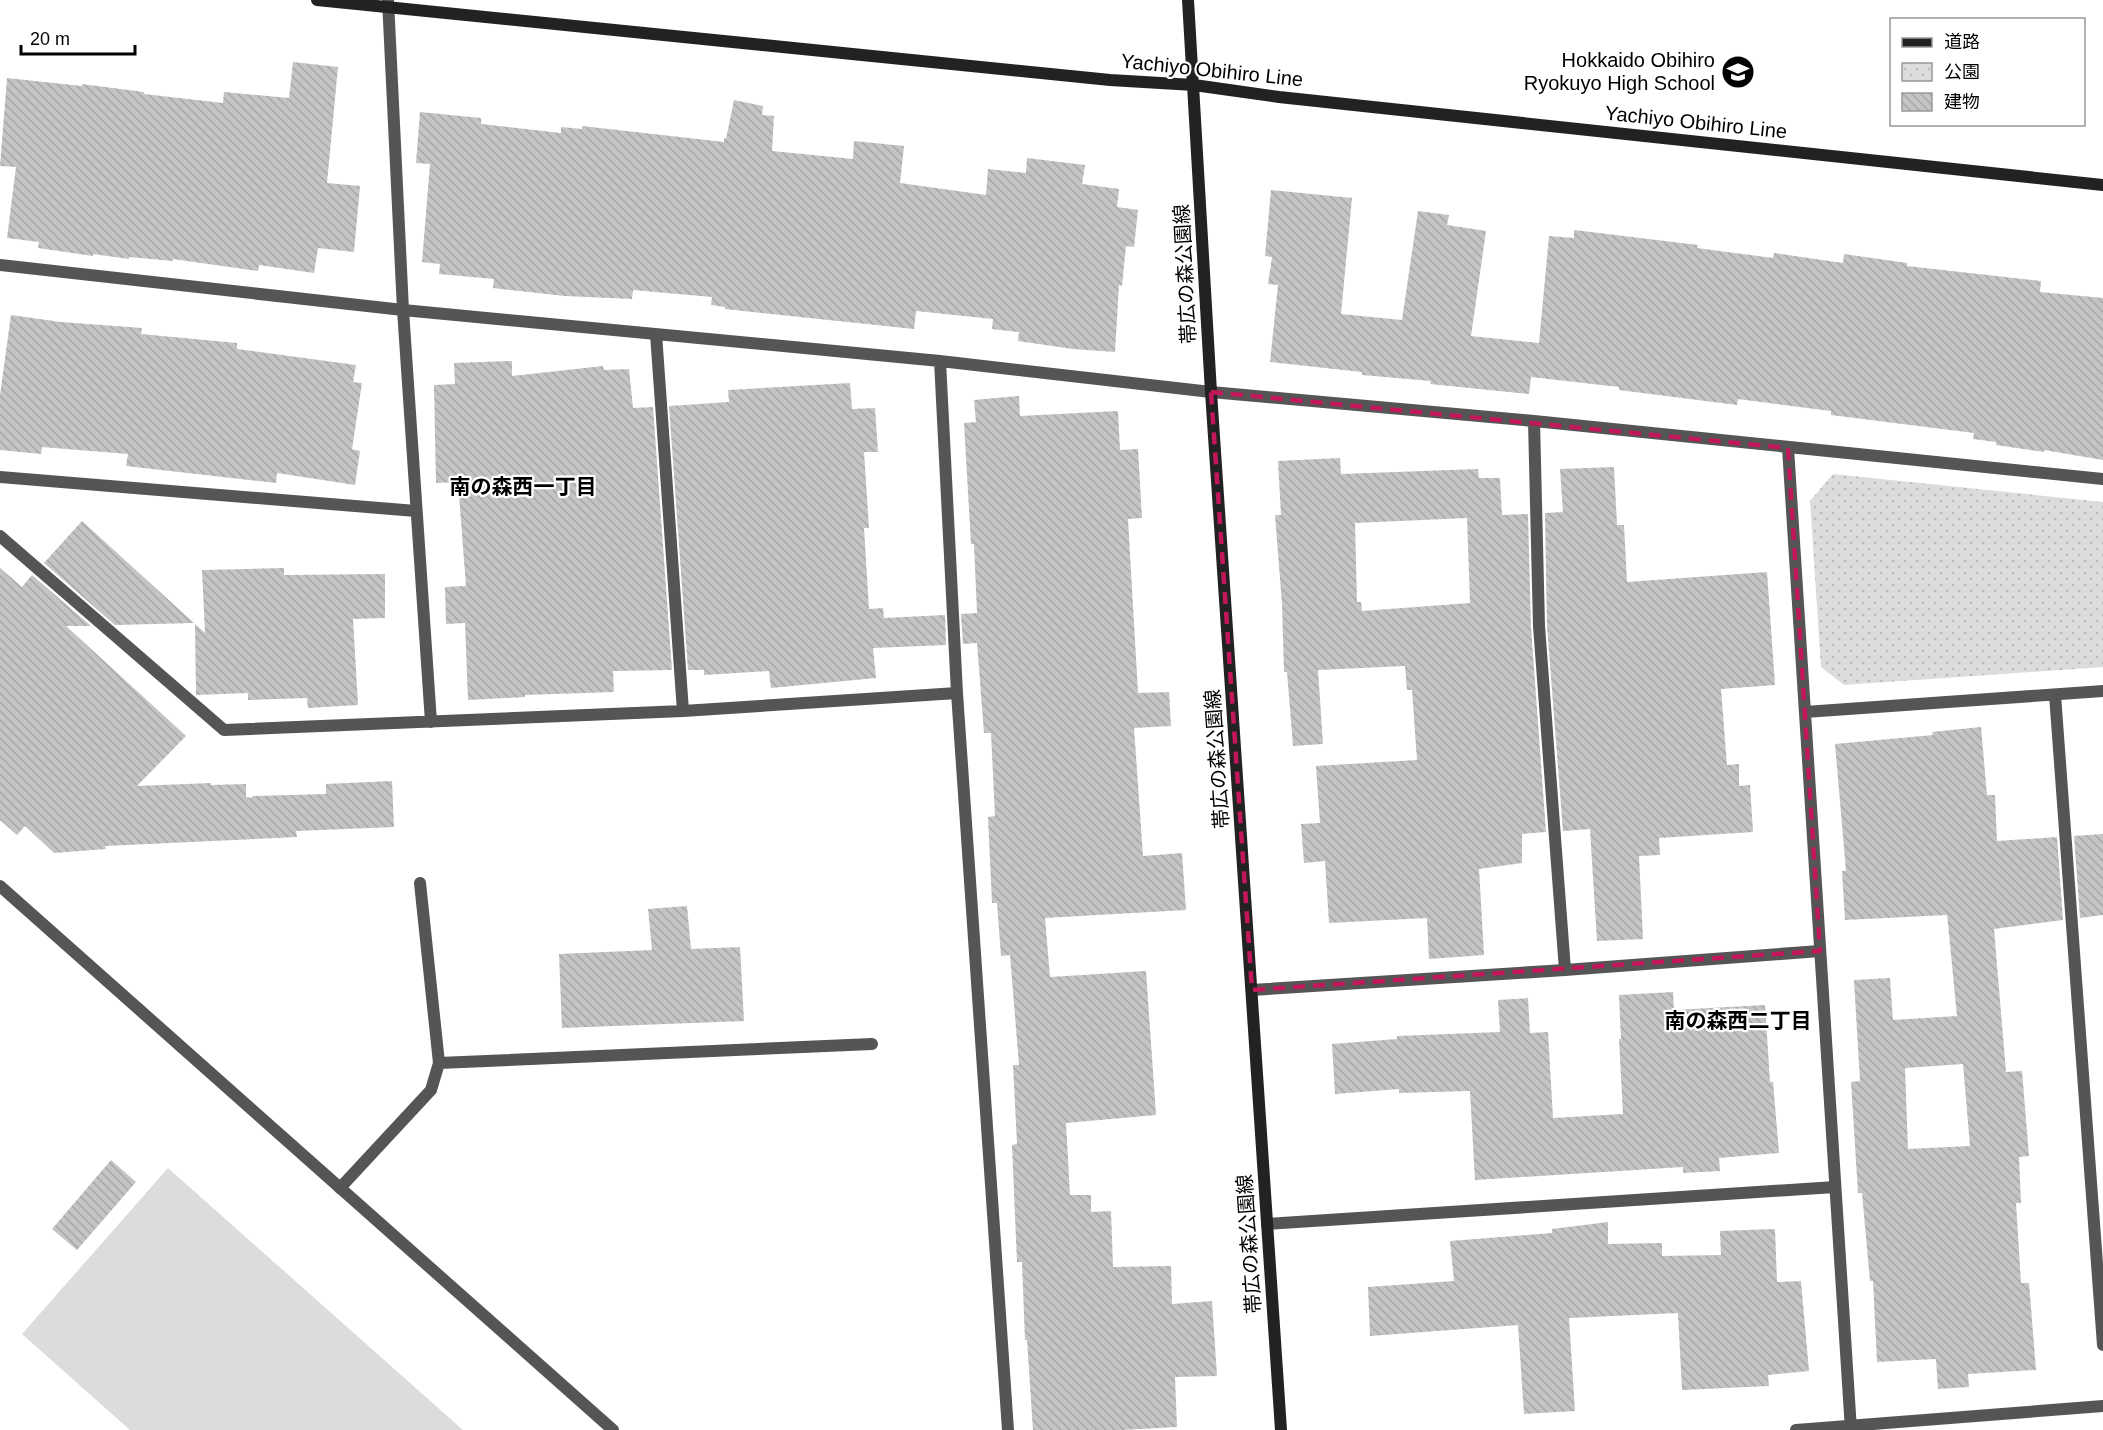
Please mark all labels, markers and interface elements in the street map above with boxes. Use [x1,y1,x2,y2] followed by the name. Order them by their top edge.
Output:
[21,18,135,56] scale bar
[1890,18,2085,126] legend
[30,29,70,49] text: 20 m
[1944,32,1980,52] text: 道路
[1120,49,1304,91] street label: Yachiyo Obihiro Line
[1524,49,1715,94] place label: Hokkaido Obihiro Ryokuyo High School
[1720,54,1756,90] school or university icon: Hokkaido Obihiro Ryokuyo High School
[1944,62,1980,82] text: 公園
[1944,92,1980,112] text: 建物
[1604,101,1788,143] street label: Yachiyo Obihiro Line
[1170,204,1200,344] street label: 帯広の森公園線
[450,475,597,498] district label: 南の森西一丁目
[1201,688,1233,830] street label: 帯広の森公園線
[1665,1009,1812,1032] district label: 南の森西二丁目
[1233,1173,1265,1315] street label: 帯広の森公園線

